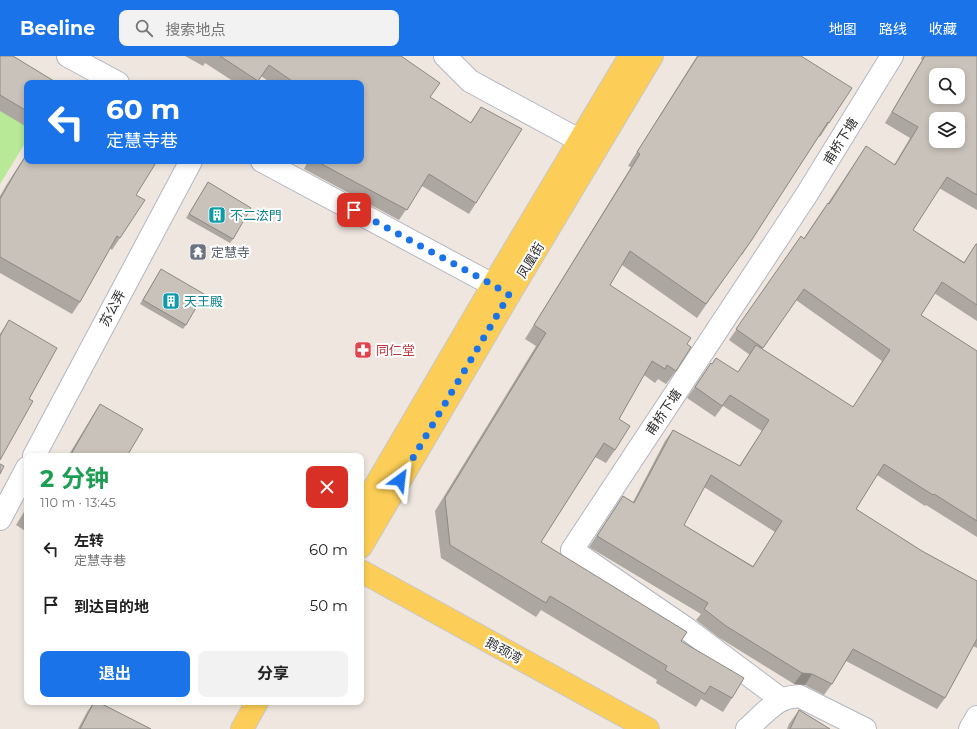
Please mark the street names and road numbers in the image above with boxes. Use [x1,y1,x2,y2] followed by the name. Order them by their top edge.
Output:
[819,115,861,167] street label: 甫桥下塘
[513,239,547,281] street label: 凤凰街
[96,287,128,329] street label: 苏公弄
[642,386,684,438] street label: 甫桥下塘
[483,634,525,666] street label: 鹅颈湾

